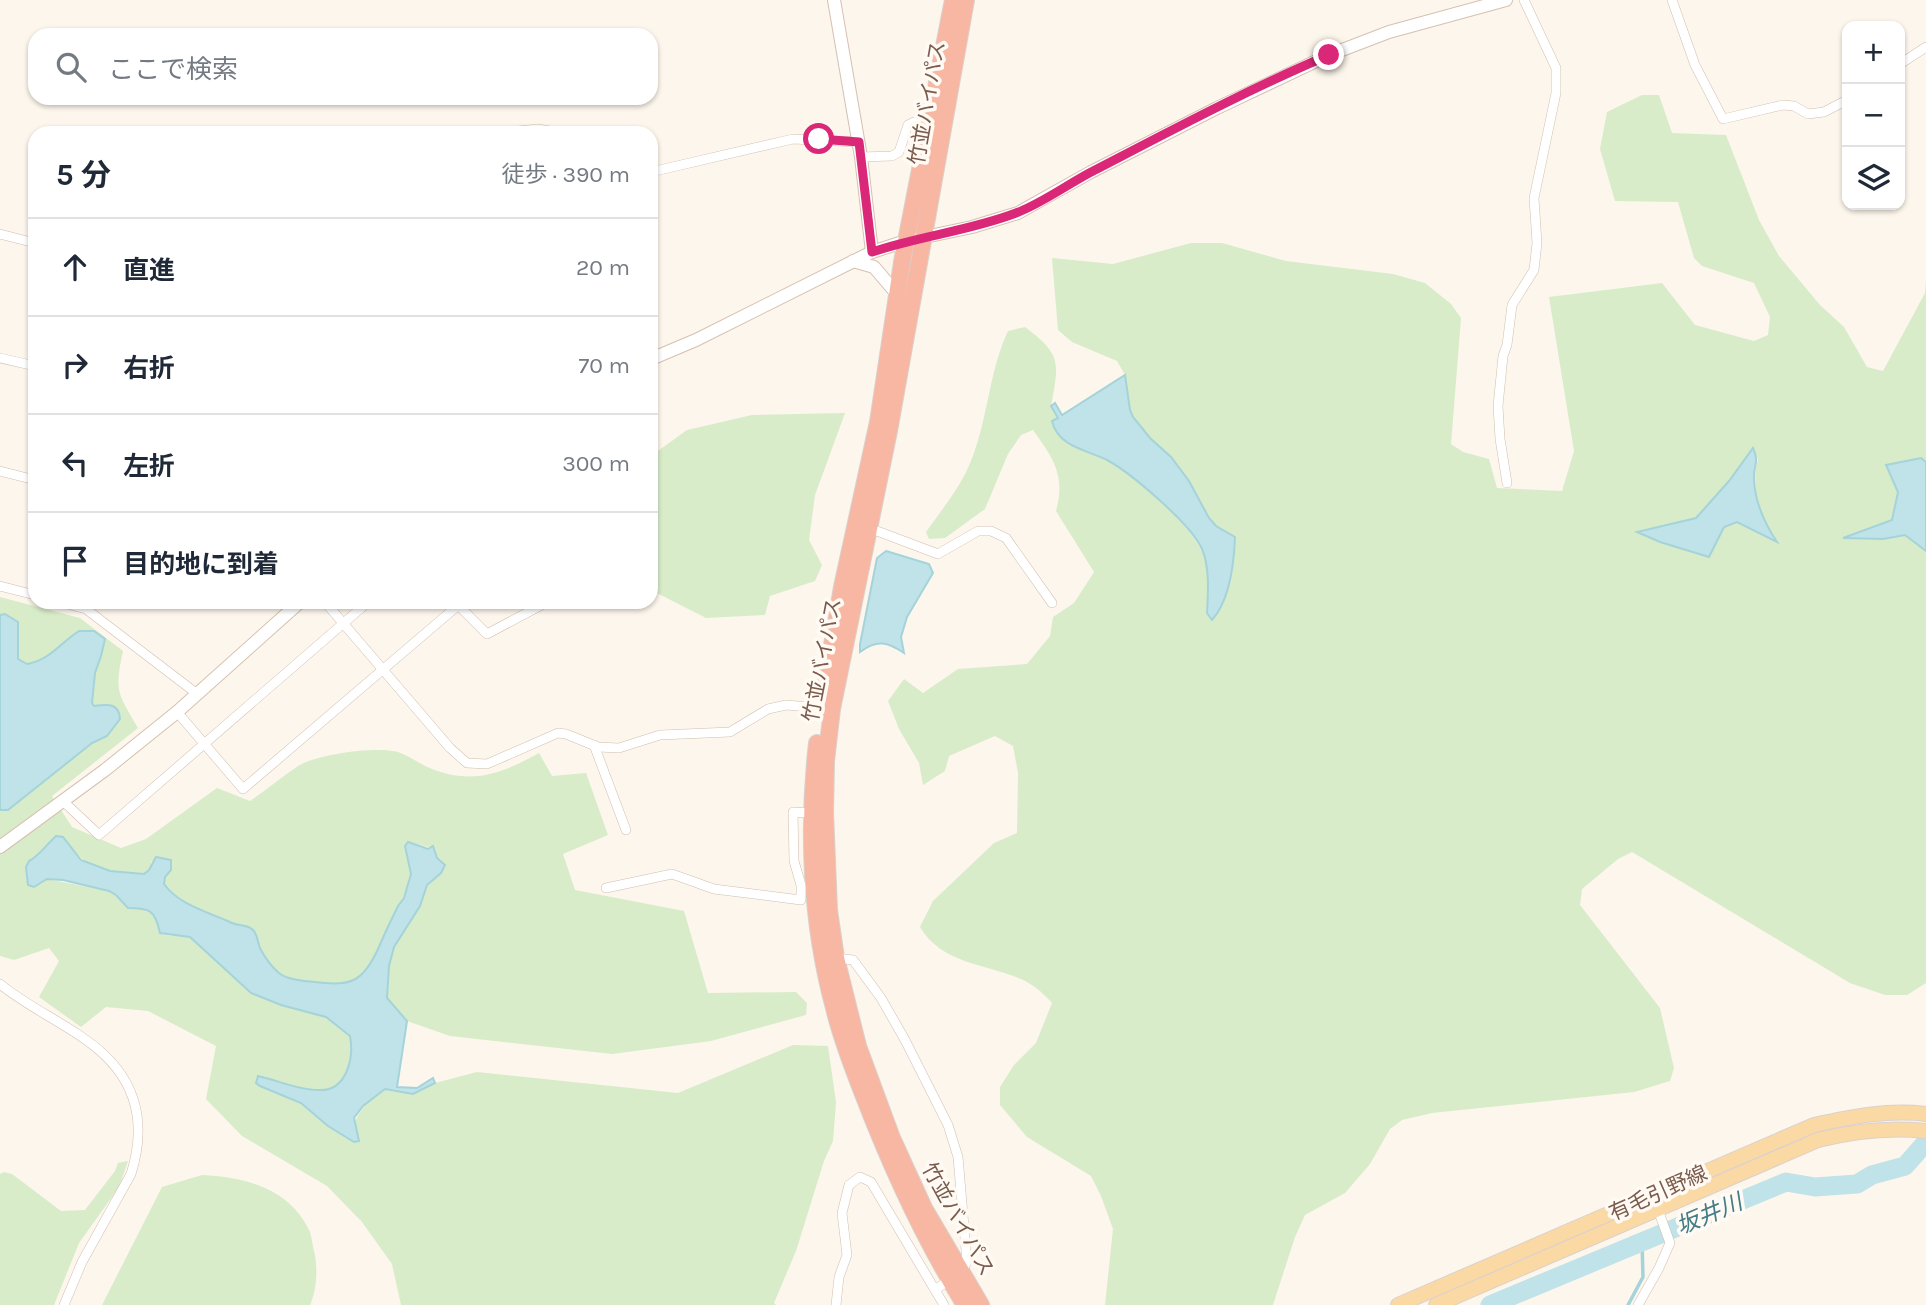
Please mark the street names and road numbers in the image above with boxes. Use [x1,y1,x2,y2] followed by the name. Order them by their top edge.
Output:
[904,39,950,167] street label: 竹並バイパス
[798,596,846,724] street label: 竹並バイパス
[917,1158,999,1280] street label: 竹並バイパス
[1605,1161,1711,1225] street label: 有毛引野線

